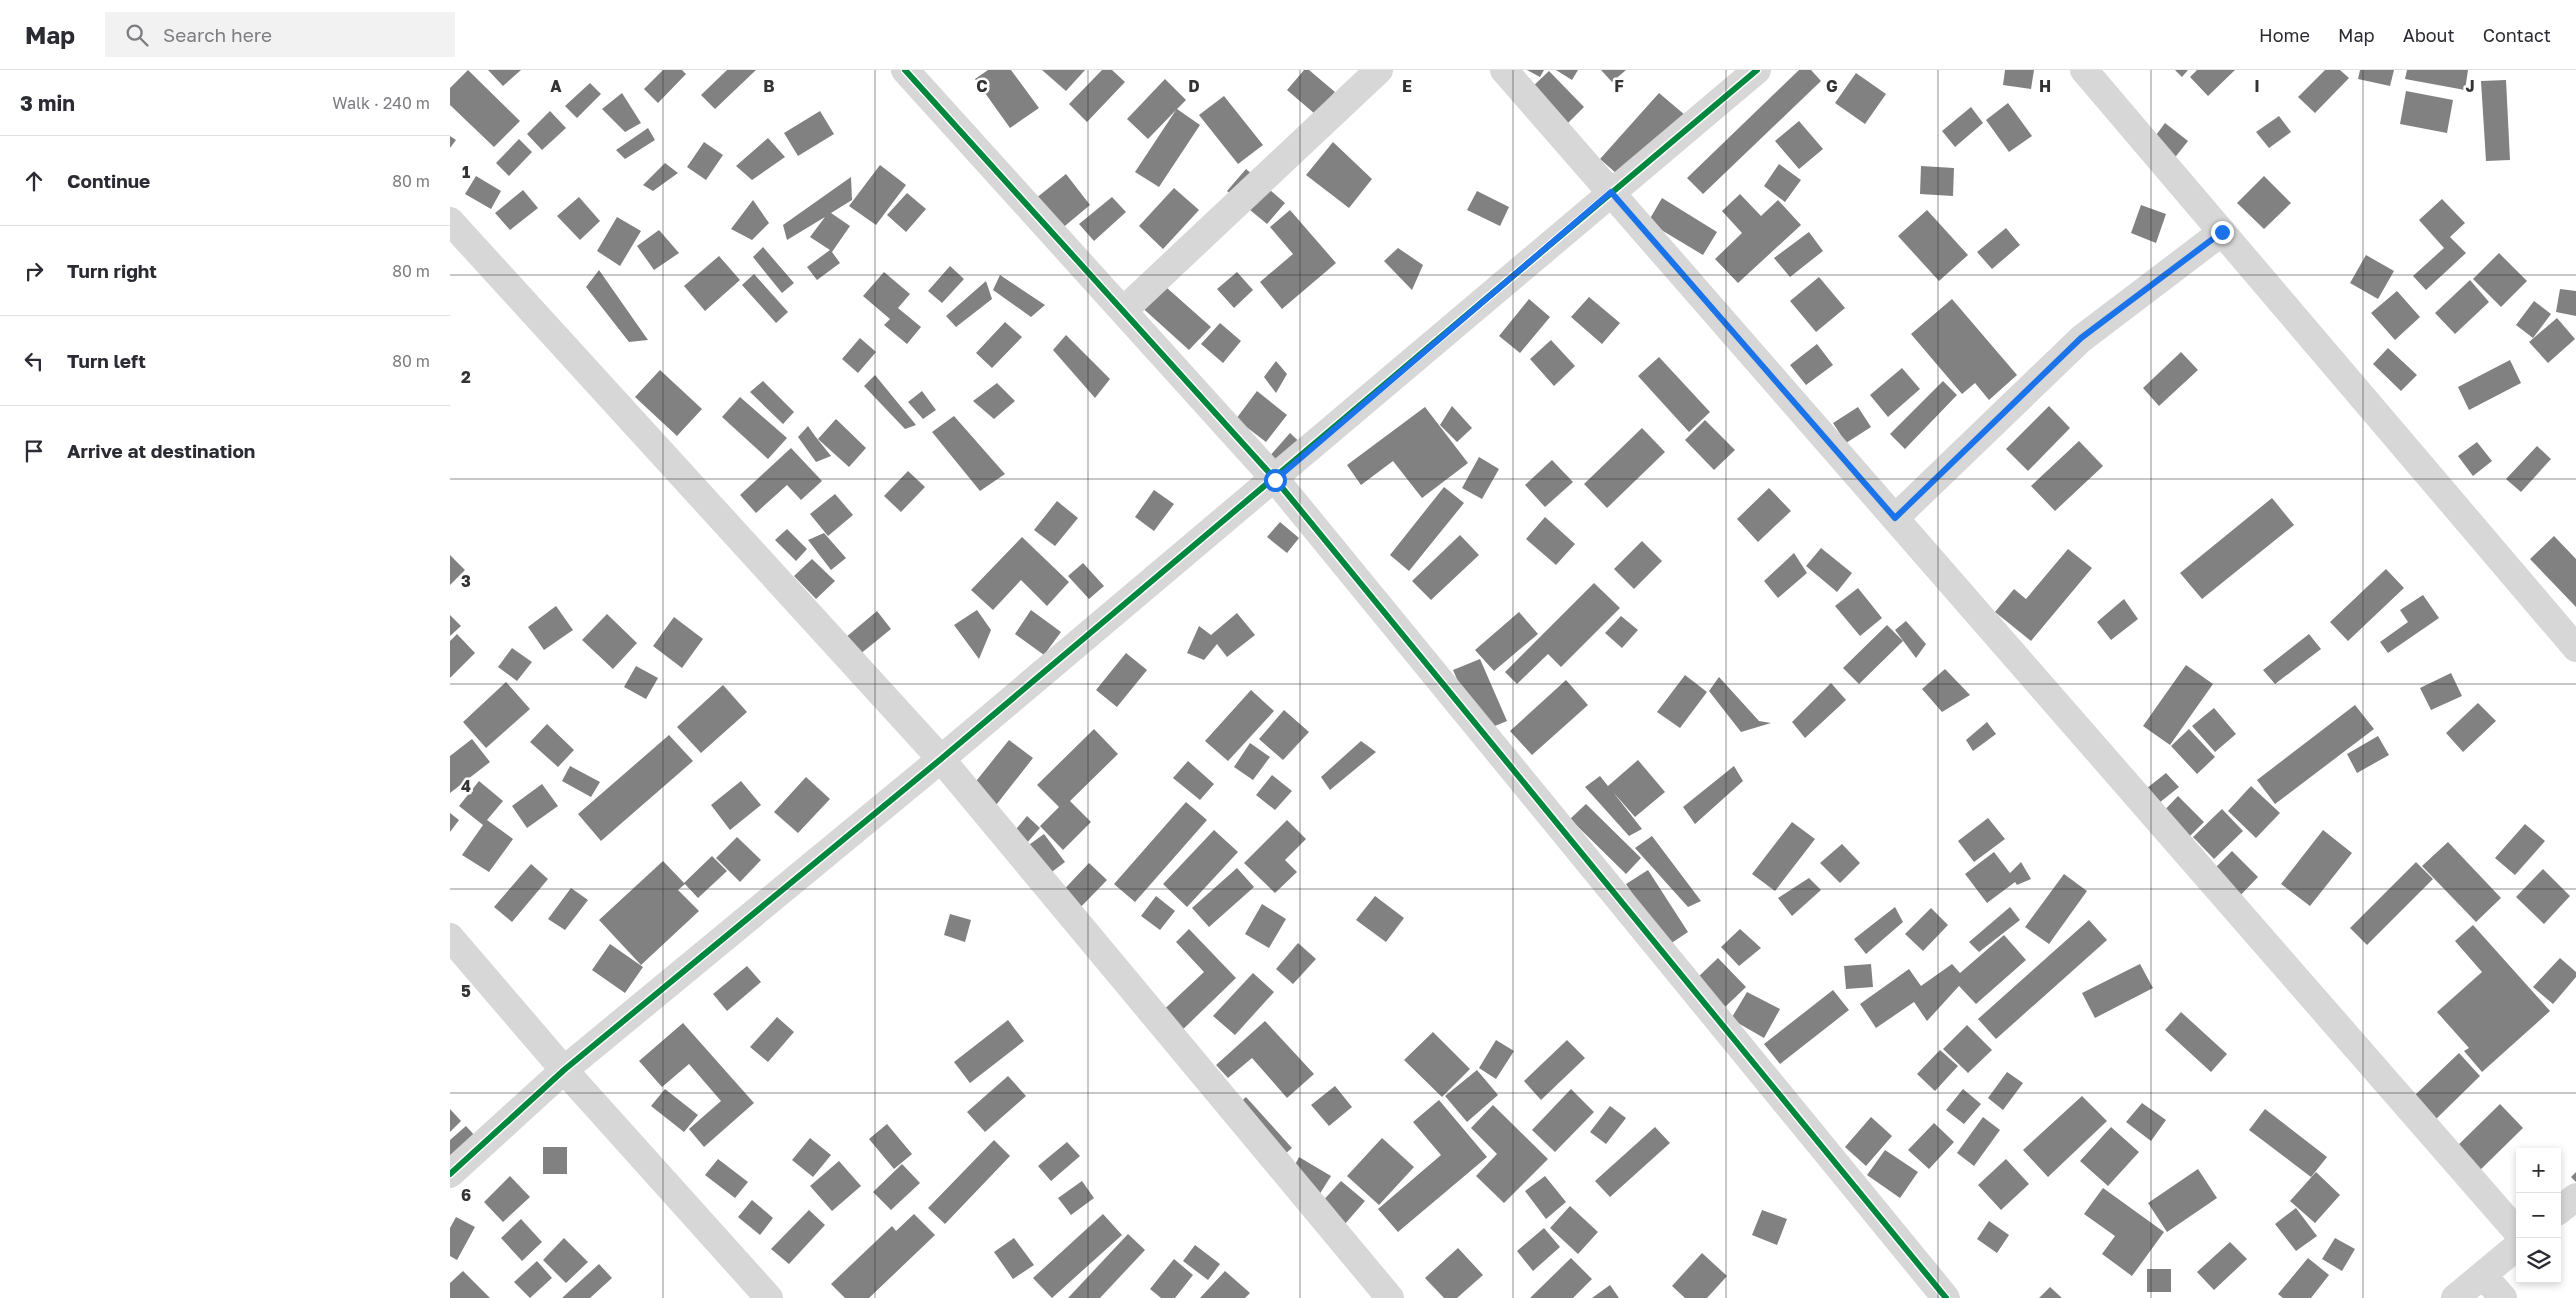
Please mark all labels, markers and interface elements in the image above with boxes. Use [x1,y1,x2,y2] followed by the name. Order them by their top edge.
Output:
[105,12,455,57] search box
[25,20,75,49] text: Map
[123,21,151,49] icon: search
[163,23,272,46] text: Search here
[2259,24,2310,46] text: Home
[2338,24,2375,46] text: Map
[2403,24,2455,46] text: About
[2483,24,2551,46] text: Contact
[550,76,562,96] text: A
[763,76,775,96] text: B
[976,76,988,96] text: C
[1188,76,1200,96] text: D
[1402,76,1412,96] text: E
[1614,76,1624,96] text: F
[1826,76,1838,96] text: G
[2039,76,2051,96] text: H
[2254,76,2260,96] text: I
[2465,76,2475,96] text: J
[20,90,75,116] text: 3 min
[332,93,430,113] text: Walk · 240 m
[462,162,470,182] text: 1
[20,167,48,195] icon: ahead
[67,169,150,192] text: Continue
[392,171,430,191] text: 80 m
[2211,221,2234,244] route end
[20,257,48,285] icon: right
[67,259,157,282] text: Turn right
[392,261,430,281] text: 80 m
[20,347,48,375] icon: left
[67,349,146,372] text: Turn left
[392,351,430,371] text: 80 m
[461,367,471,387] text: 2
[20,437,48,465] icon: arrive
[67,439,255,462] text: Arrive at destination
[1264,469,1287,492] route start
[461,571,471,591] text: 3
[461,776,471,796] text: 4
[461,981,471,1001] text: 5
[2516,1148,2561,1283] map controls
[2516,1148,2561,1193] button: +
[461,1185,471,1205] text: 6
[2516,1193,2561,1238] button: −
[2516,1238,2561,1283] button: layers

